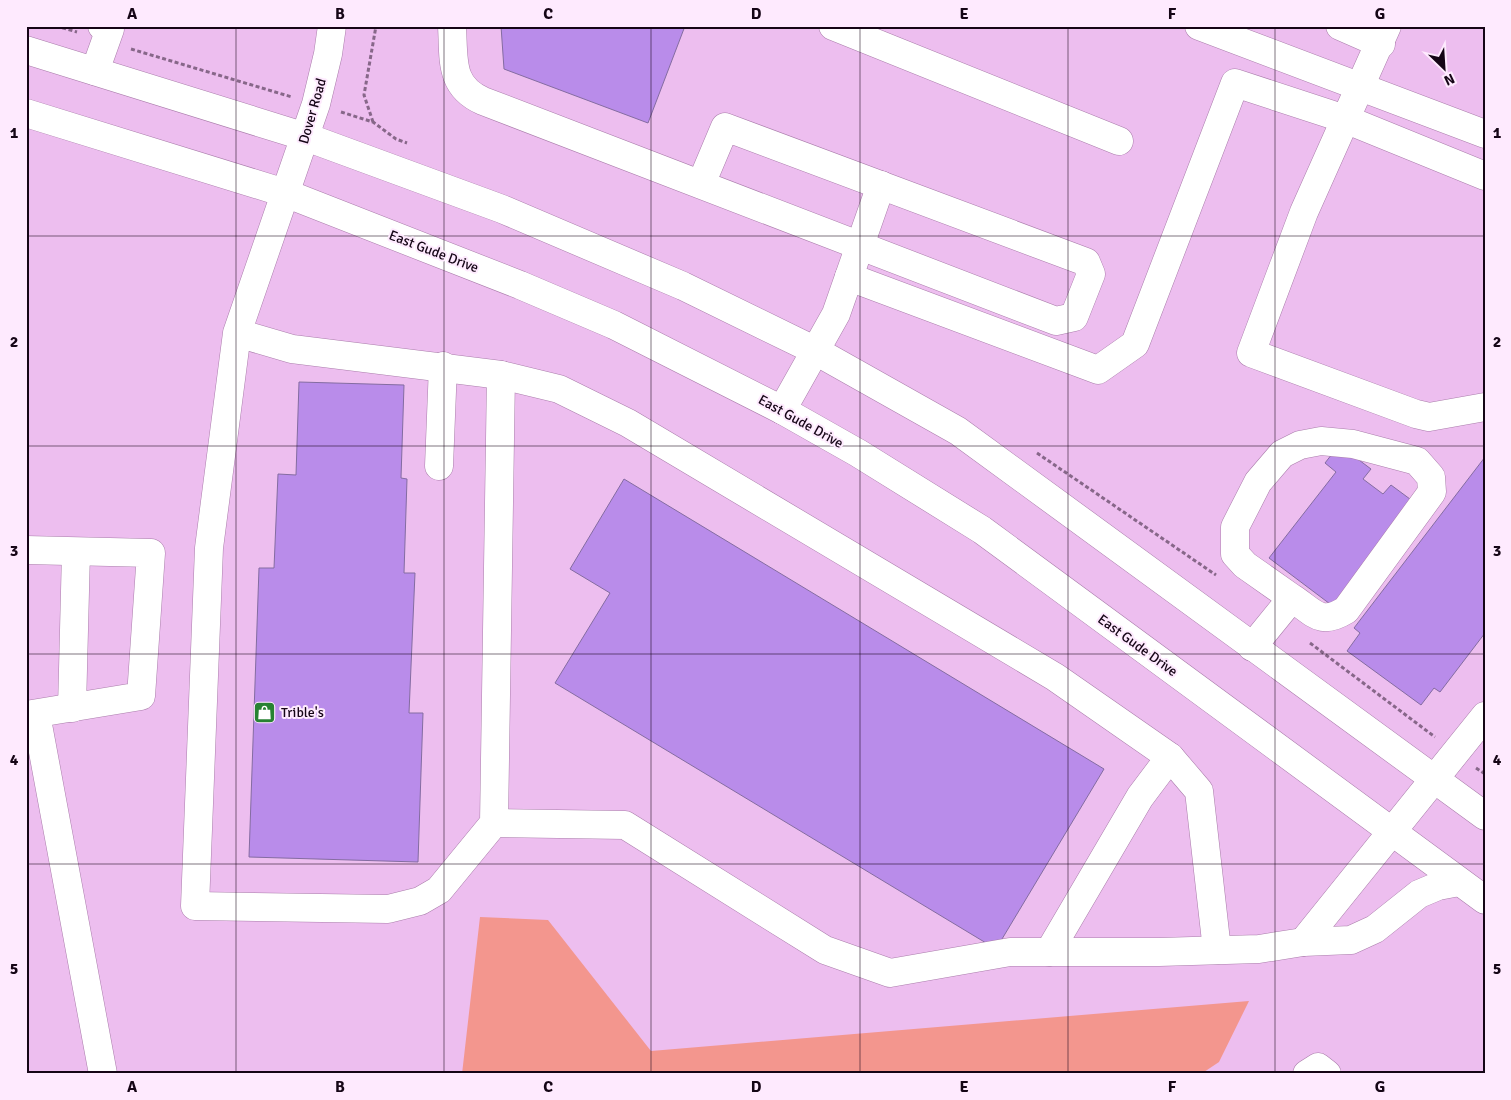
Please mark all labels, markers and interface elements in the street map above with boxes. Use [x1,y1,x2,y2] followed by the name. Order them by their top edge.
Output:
[127,4,138,24] text: A
[335,4,345,24] text: B
[543,4,553,24] text: C
[751,4,762,24] text: D
[959,4,969,24] text: E
[1168,4,1177,24] text: F
[1375,4,1385,24] text: G
[1418,42,1468,92] north arrow
[1441,70,1457,89] text: N
[295,76,330,146] street label: Dover Road
[10,123,19,143] text: 1
[1493,123,1502,143] text: 1
[387,227,481,276] street label: East Gude Drive
[10,332,18,352] text: 2
[1493,332,1501,352] text: 2
[755,391,846,452] street label: East Gude Drive
[10,541,18,561] text: 3
[1493,541,1501,561] text: 3
[1094,611,1181,680] street label: East Gude Drive
[253,700,277,724] shop icon: Trible's
[281,704,324,721] place label: Trible's
[10,750,19,770] text: 4
[1493,750,1502,770] text: 4
[10,959,18,979] text: 5
[1493,959,1501,979] text: 5
[127,1077,138,1097] text: A
[335,1077,345,1097] text: B
[543,1077,553,1097] text: C
[751,1077,762,1097] text: D
[959,1077,969,1097] text: E
[1168,1077,1177,1097] text: F
[1375,1077,1385,1097] text: G

